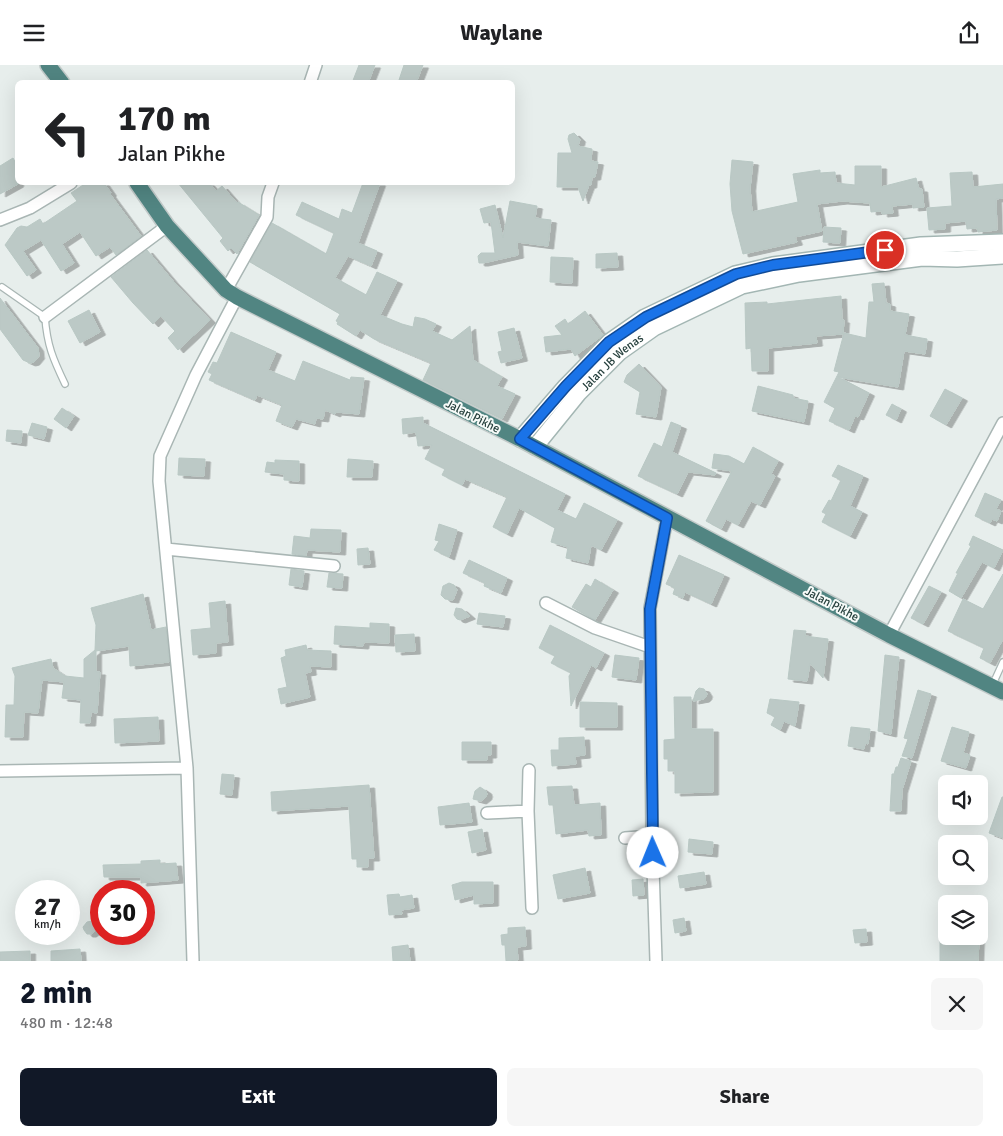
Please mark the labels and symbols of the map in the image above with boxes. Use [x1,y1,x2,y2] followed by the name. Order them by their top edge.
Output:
[864,229,906,271] pin
[578,331,647,395] street label: Jalan JB Wenas
[443,396,502,436] street label: Jalan Pikhe
[802,584,861,625] street label: Jalan Pikhe
[626,826,678,878] position arrow
[90,880,155,945] speed limit sign: 30

